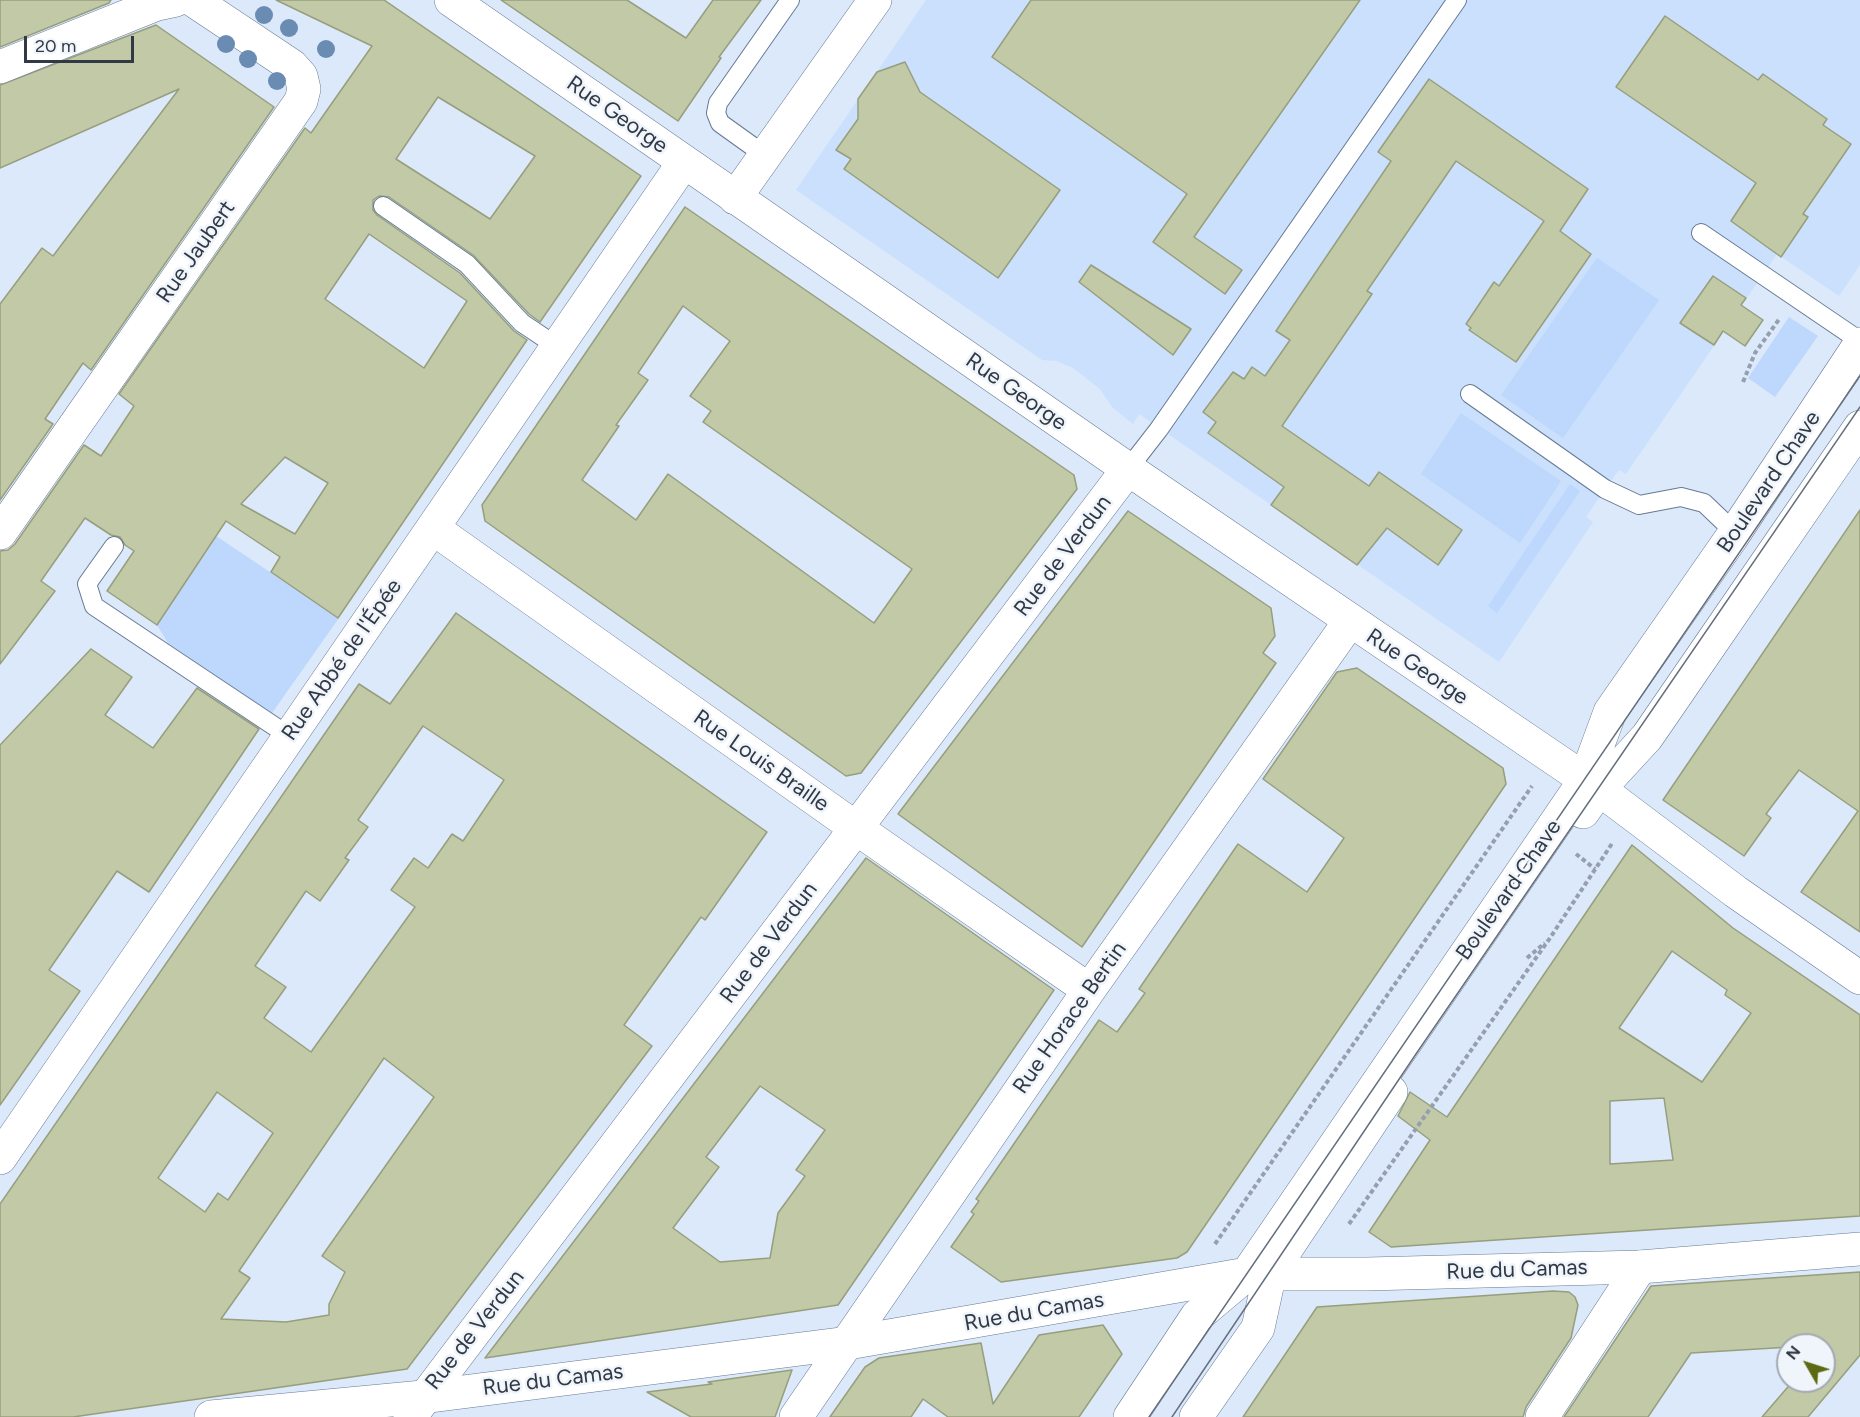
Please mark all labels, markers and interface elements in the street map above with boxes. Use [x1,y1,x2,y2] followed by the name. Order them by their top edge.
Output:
[27,24,136,62] scale bar
[35,35,76,57] text: 20 m
[561,71,673,159] street label: Rue George
[151,196,241,308] street label: Rue Jaubert
[960,348,1072,436] street label: Rue George
[1712,406,1826,558] street label: Boulevard Chave
[1009,490,1117,622] street label: Rue de Verdun
[276,574,408,746] street label: Rue Abbé de l'Épée
[1361,623,1473,711] street label: Rue George
[688,704,834,818] street label: Rue Louis Braille
[1451,815,1567,965] street label: Boulevard Chave
[715,877,823,1009] street label: Rue de Verdun
[1008,937,1132,1099] street label: Rue Horace Bertin
[1446,1254,1588,1286] street label: Rue du Camas
[420,1265,530,1395] street label: Rue de Verdun
[962,1287,1106,1337] street label: Rue du Camas
[1776,1333,1836,1393] north arrow
[1782,1342,1804,1363] text: N
[481,1358,625,1402] street label: Rue du Camas

